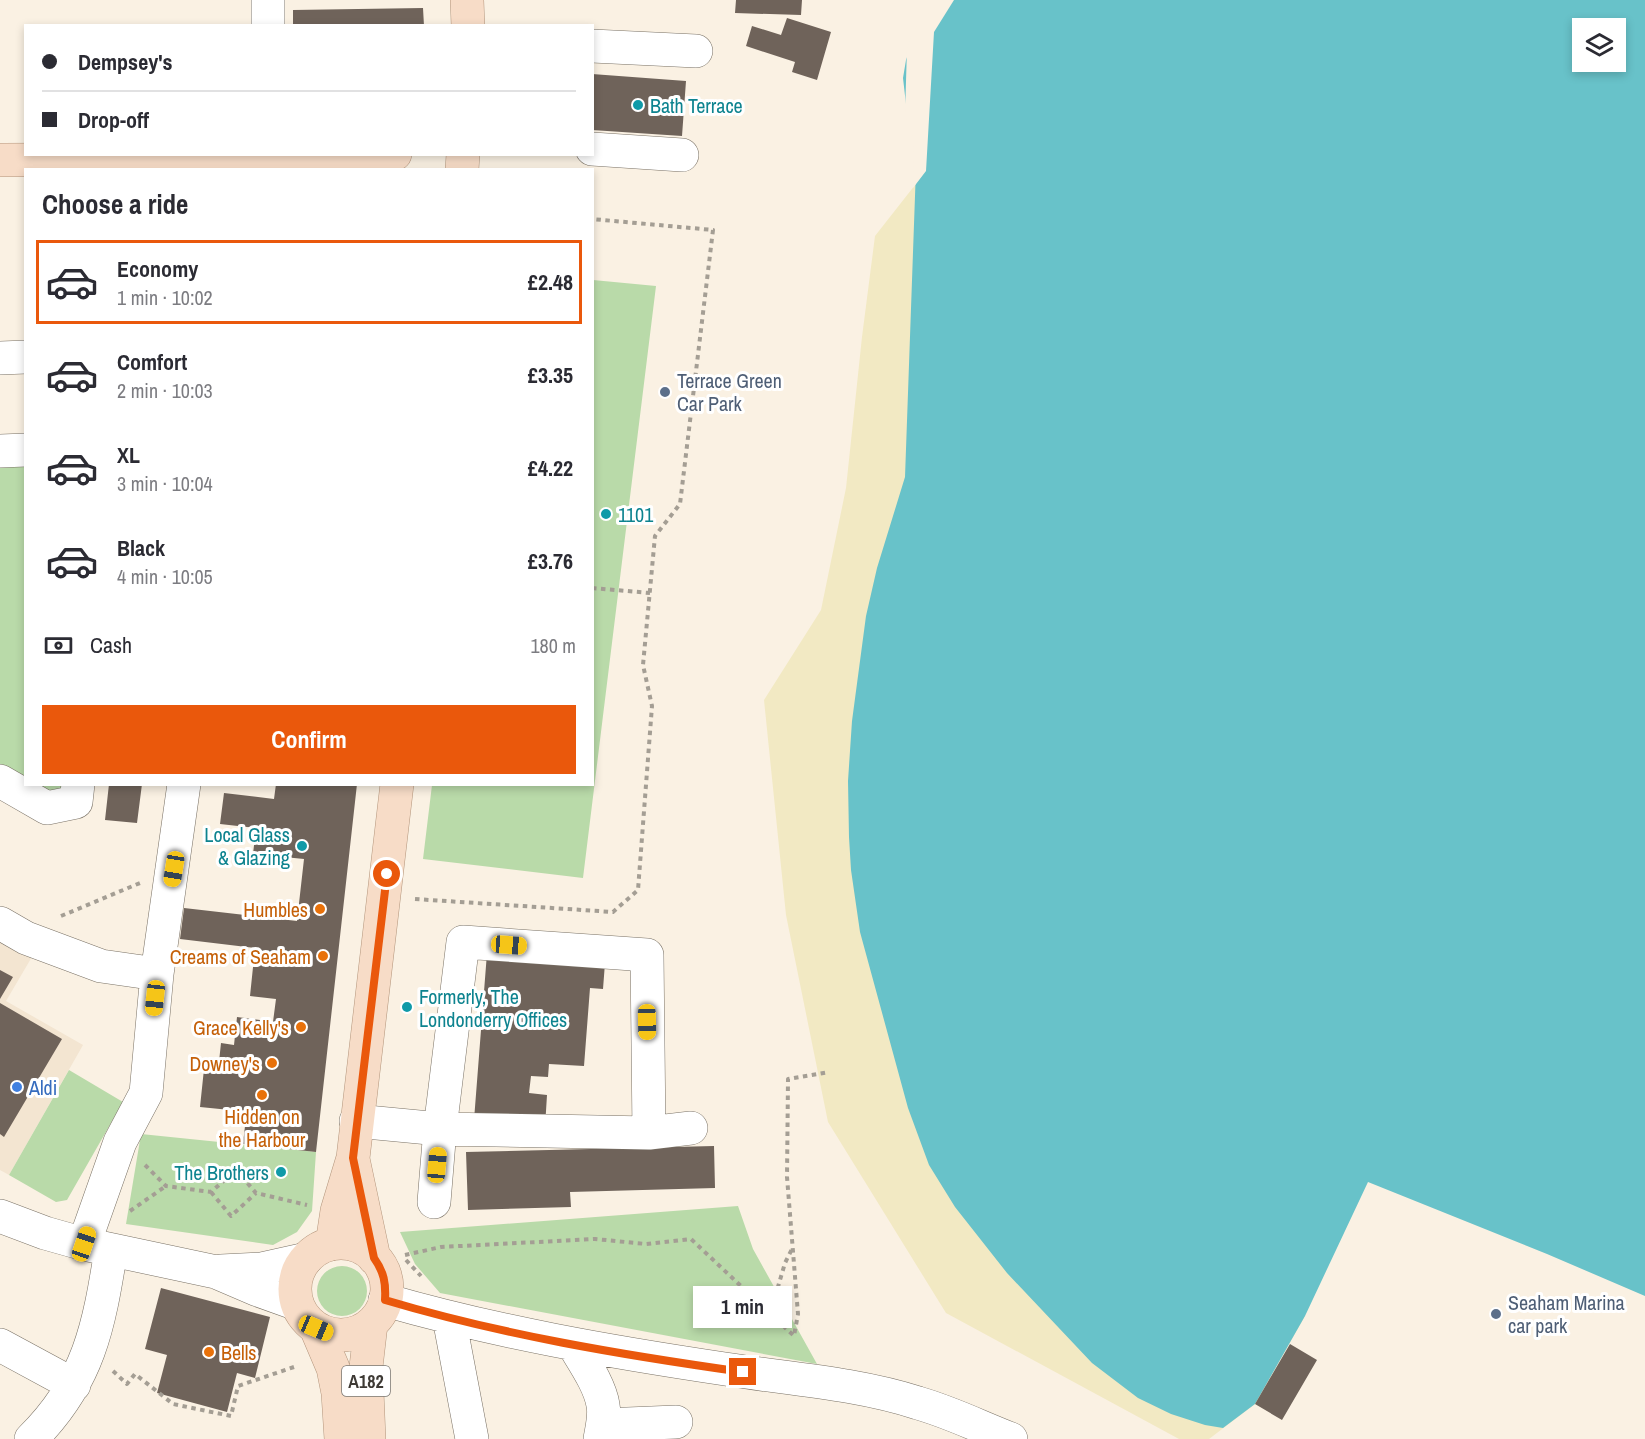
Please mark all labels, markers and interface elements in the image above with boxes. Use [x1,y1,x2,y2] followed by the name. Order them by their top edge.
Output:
[1572,18,1626,72] map controls
[1572,18,1626,72] button: layers
[78,47,173,77] text: Dempsey's
[650,92,743,119] place label: Bath Terrace
[631,98,645,112] marker: Bath Terrace
[78,105,149,135] text: Drop-off
[42,186,188,222] text: Choose a ride
[117,254,198,284] text: Economy
[45,255,99,309] icon: car
[528,267,573,297] text: £2.48
[117,284,213,311] text: 1 min · 10:02
[117,347,187,377] text: Comfort
[45,348,99,402] icon: car
[528,360,573,390] text: £3.35
[677,367,782,417] place label: Terrace Green Car Park
[117,377,213,404] text: 2 min · 10:03
[658,385,672,399] marker: Terrace Green Car Park
[117,440,140,470] text: XL
[45,441,99,495] icon: car
[528,453,573,483] text: £4.22
[117,470,213,497] text: 3 min · 10:04
[618,501,653,528] place label: 1101
[599,507,613,521] marker: 1101
[117,533,165,563] text: Black
[45,534,99,588] icon: car
[528,546,573,576] text: £3.76
[117,563,213,590] text: 4 min · 10:05
[42,629,75,662] icon: cash
[90,630,132,660] text: Cash
[530,632,576,659] text: 180 m
[42,705,576,774] button: Confirm
[204,821,290,871] place label: Local Glass & Glazing
[295,839,309,853] marker: Local Glass & Glazing
[162,850,186,888] car
[373,860,400,887] route start
[243,896,308,923] place label: Humbles
[313,902,327,916] marker: Humbles
[490,935,528,955] car
[170,943,311,970] place label: Creams of Seaham
[316,949,330,963] marker: Creams of Seaham
[144,979,166,1017] car
[419,983,567,1033] place label: Formerly, The Londonderry Offices
[400,1000,414,1014] marker: Formerly, The Londonderry Offices
[638,1004,656,1040] car
[193,1014,289,1041] place label: Grace Kelly's
[294,1020,308,1034] marker: Grace Kelly's
[189,1050,260,1077] place label: Downey's
[265,1056,279,1070] marker: Downey's
[28,1074,57,1101] place label: Aldi
[10,1080,24,1094] marker: Aldi
[255,1088,269,1102] marker: Hidden on the Harbour
[219,1103,306,1153] place label: Hidden on the Harbour
[426,1146,448,1184] car
[174,1159,269,1186] place label: The Brothers
[274,1165,288,1179] marker: The Brothers
[70,1224,98,1264] car
[694,1285,792,1327] callout: 1 min
[1508,1289,1625,1339] place label: Seaham Marina car park
[721,1293,764,1320] text: 1 min
[1489,1307,1503,1321] marker: Seaham Marina car park
[296,1313,336,1343] car
[221,1339,257,1366] place label: Bells
[202,1345,216,1359] marker: Bells
[729,1358,756,1385] route end
[342,1366,390,1396] road number: A182

